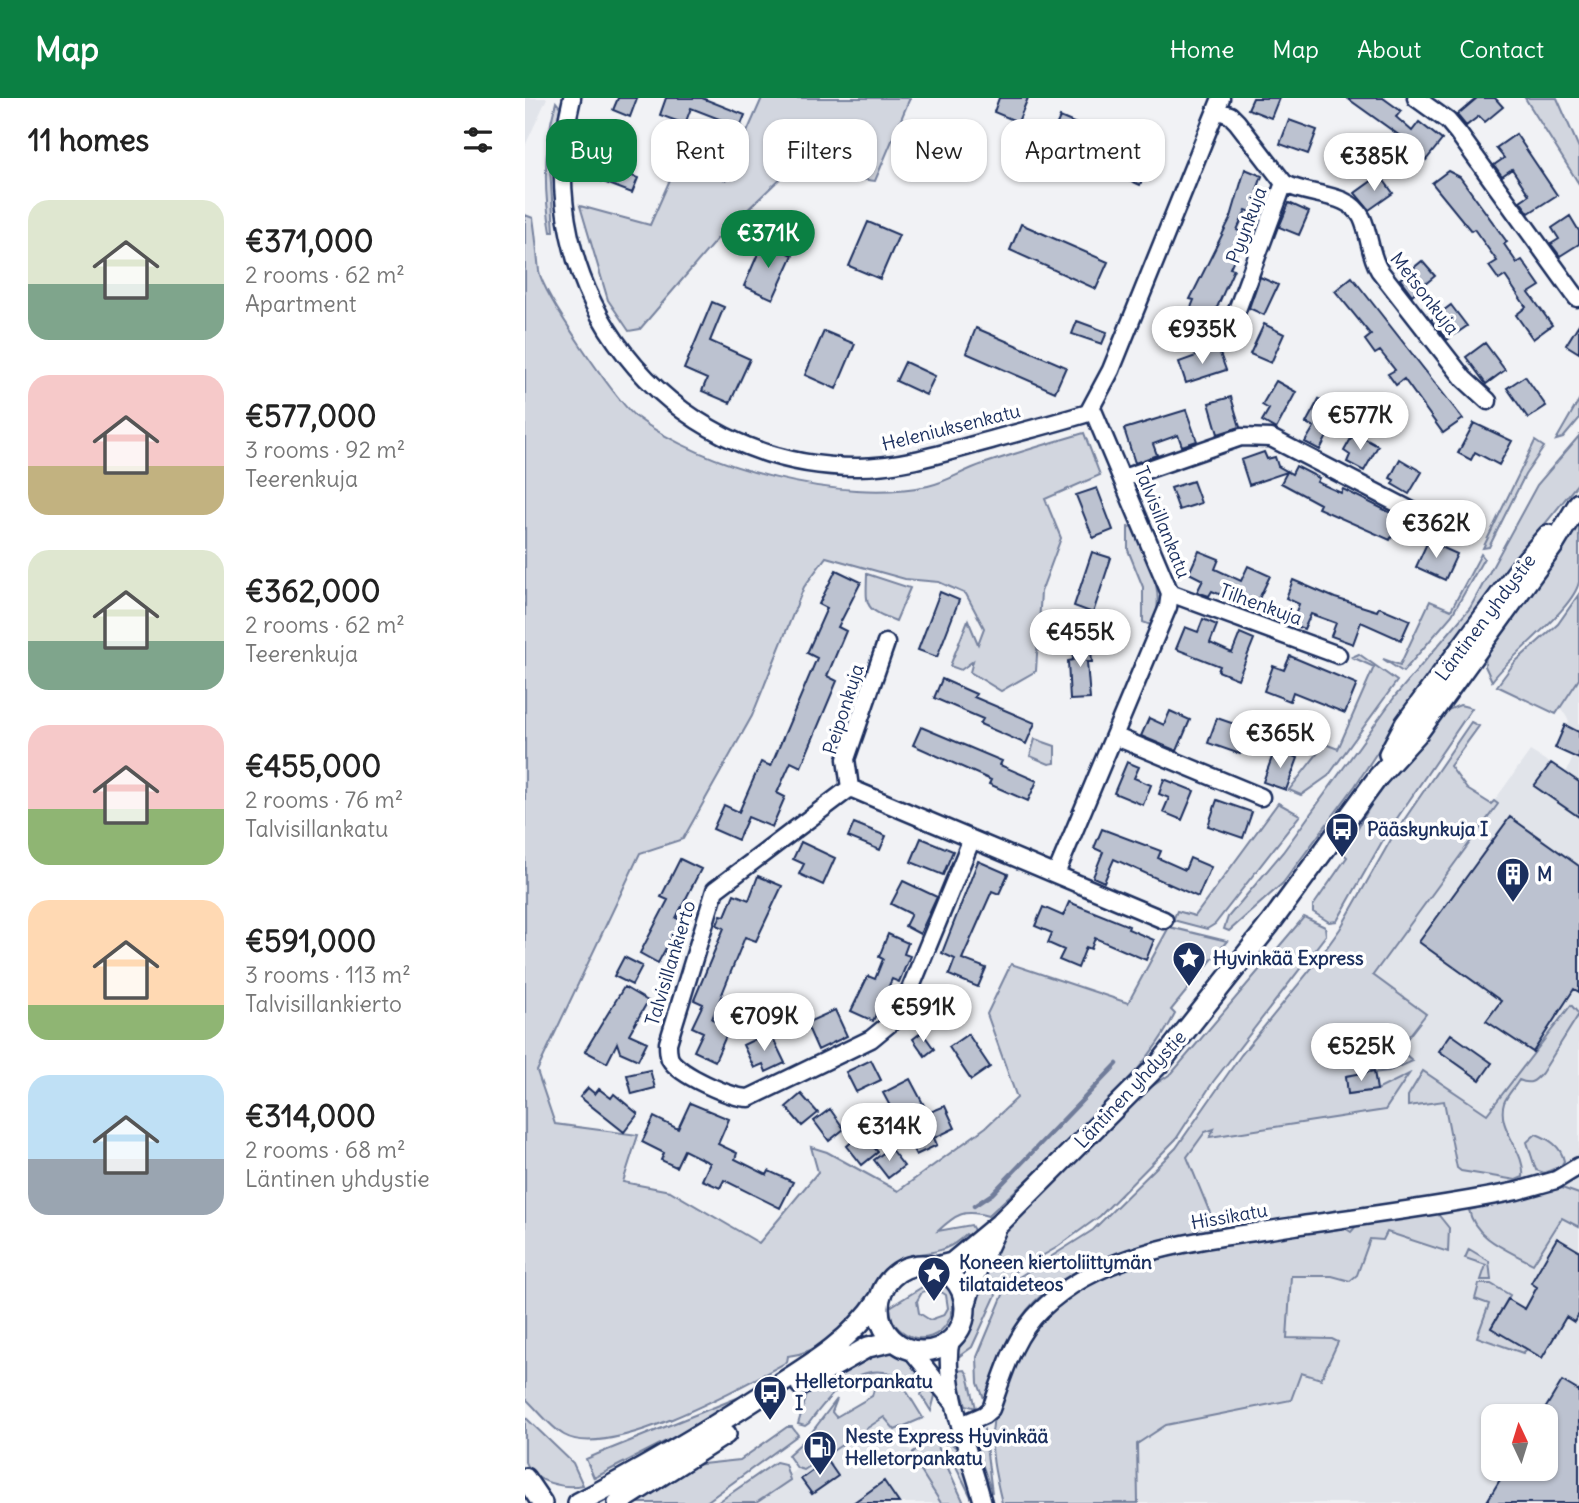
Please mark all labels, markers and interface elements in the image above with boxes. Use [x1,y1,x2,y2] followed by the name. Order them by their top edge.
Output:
[35,28,99,70] text: Map
[1170,34,1234,64] text: Home
[1272,34,1319,64] text: Map
[1357,34,1421,64] text: About
[1459,34,1544,64] text: Contact
[546,119,637,182] chip: Buy
[651,119,749,182] chip: Rent
[763,119,877,182] chip: Filters
[891,119,987,182] chip: New
[1001,119,1165,182] chip: Apartment
[28,121,149,159] text: 11 homes
[459,121,497,159] icon: filters
[1325,134,1423,193] pin: €385K
[1340,141,1408,170] text: €385K
[1220,183,1272,267] street label: Pyynkuja
[719,211,817,270] pin: €371K
[737,218,799,247] text: €371K
[245,222,373,260] text: €371,000
[84,228,168,312] icon: home
[1385,247,1465,339] street label: Metsonkuja
[245,260,405,289] text: 2 rooms · 62 m²
[245,289,357,318] text: Apartment
[1153,306,1251,366] pin: €935K
[1168,314,1236,343] text: €935K
[1311,392,1409,452] pin: €577K
[245,397,376,435] text: €577,000
[879,398,1023,456] street label: Heleniuksenkatu
[1328,400,1392,429] text: €577K
[84,403,168,487] icon: home
[245,435,405,464] text: 3 rooms · 92 m²
[1130,463,1196,581] street label: Talvisillankatu
[245,464,358,493] text: Teerenkuja
[1387,500,1485,560] pin: €362K
[1402,508,1470,537] text: €362K
[1430,549,1540,685] street label: Läntinen yhdystie
[245,572,381,610] text: €362,000
[84,578,168,662] icon: home
[1216,578,1306,630] street label: Tilhenkuja
[245,610,405,639] text: 2 rooms · 62 m²
[1031,610,1129,669] pin: €455K
[1046,617,1114,646] text: €455K
[245,639,358,668] text: Teerenkuja
[817,661,869,757] street label: Peiponkuja
[1231,710,1329,770] pin: €365K
[1246,718,1314,747] text: €365K
[245,747,381,785] text: €455,000
[84,753,168,837] icon: home
[245,785,403,814] text: 2 rooms · 76 m²
[1323,810,1361,859] bus stop icon: Pääskynkuja I
[245,814,388,843] text: Talvisillankatu
[1367,817,1488,841] place label: Pääskynkuja I
[1494,855,1532,904] building icon: M
[1537,862,1552,886] place label: M
[640,898,700,1028] street label: Talvisillankierto
[245,922,376,960] text: €591,000
[84,928,168,1012] icon: home
[1170,939,1208,988] place icon: Hyvinkää Express
[1213,946,1364,970] place label: Hyvinkää Express
[245,960,411,989] text: 3 rooms · 113 m²
[874,984,972,1044] pin: €591K
[245,989,402,1018] text: Talvisillankierto
[891,992,955,1021] text: €591K
[715,993,813,1053] pin: €709K
[730,1001,798,1030] text: €709K
[1312,1024,1410,1083] pin: €525K
[1069,1025,1191,1153] street label: Läntinen yhdystie
[1327,1031,1395,1060] text: €525K
[245,1097,376,1135] text: €314,000
[84,1103,168,1187] icon: home
[840,1104,938,1163] pin: €314K
[857,1111,921,1140] text: €314K
[245,1135,406,1164] text: 2 rooms · 68 m²
[245,1164,430,1193] text: Läntinen yhdystie
[1189,1197,1269,1235] street label: Hissikatu
[959,1250,1152,1296] place label: Koneen kiertoliittymän tilataideteos
[915,1254,953,1303] place icon: Koneen kiertoliittymän tilataideteos
[795,1369,933,1415] place label: Helletorpankatu I
[751,1373,789,1422] bus stop icon: Helletorpankatu I
[1481,1404,1557,1480] north arrow
[1481,1404,1558,1481] map controls
[845,1424,1049,1470] place label: Neste Express Hyvinkää Helletorpankatu
[801,1428,839,1477] fuel station icon: Neste Express Hyvinkää Helletorpankatu

